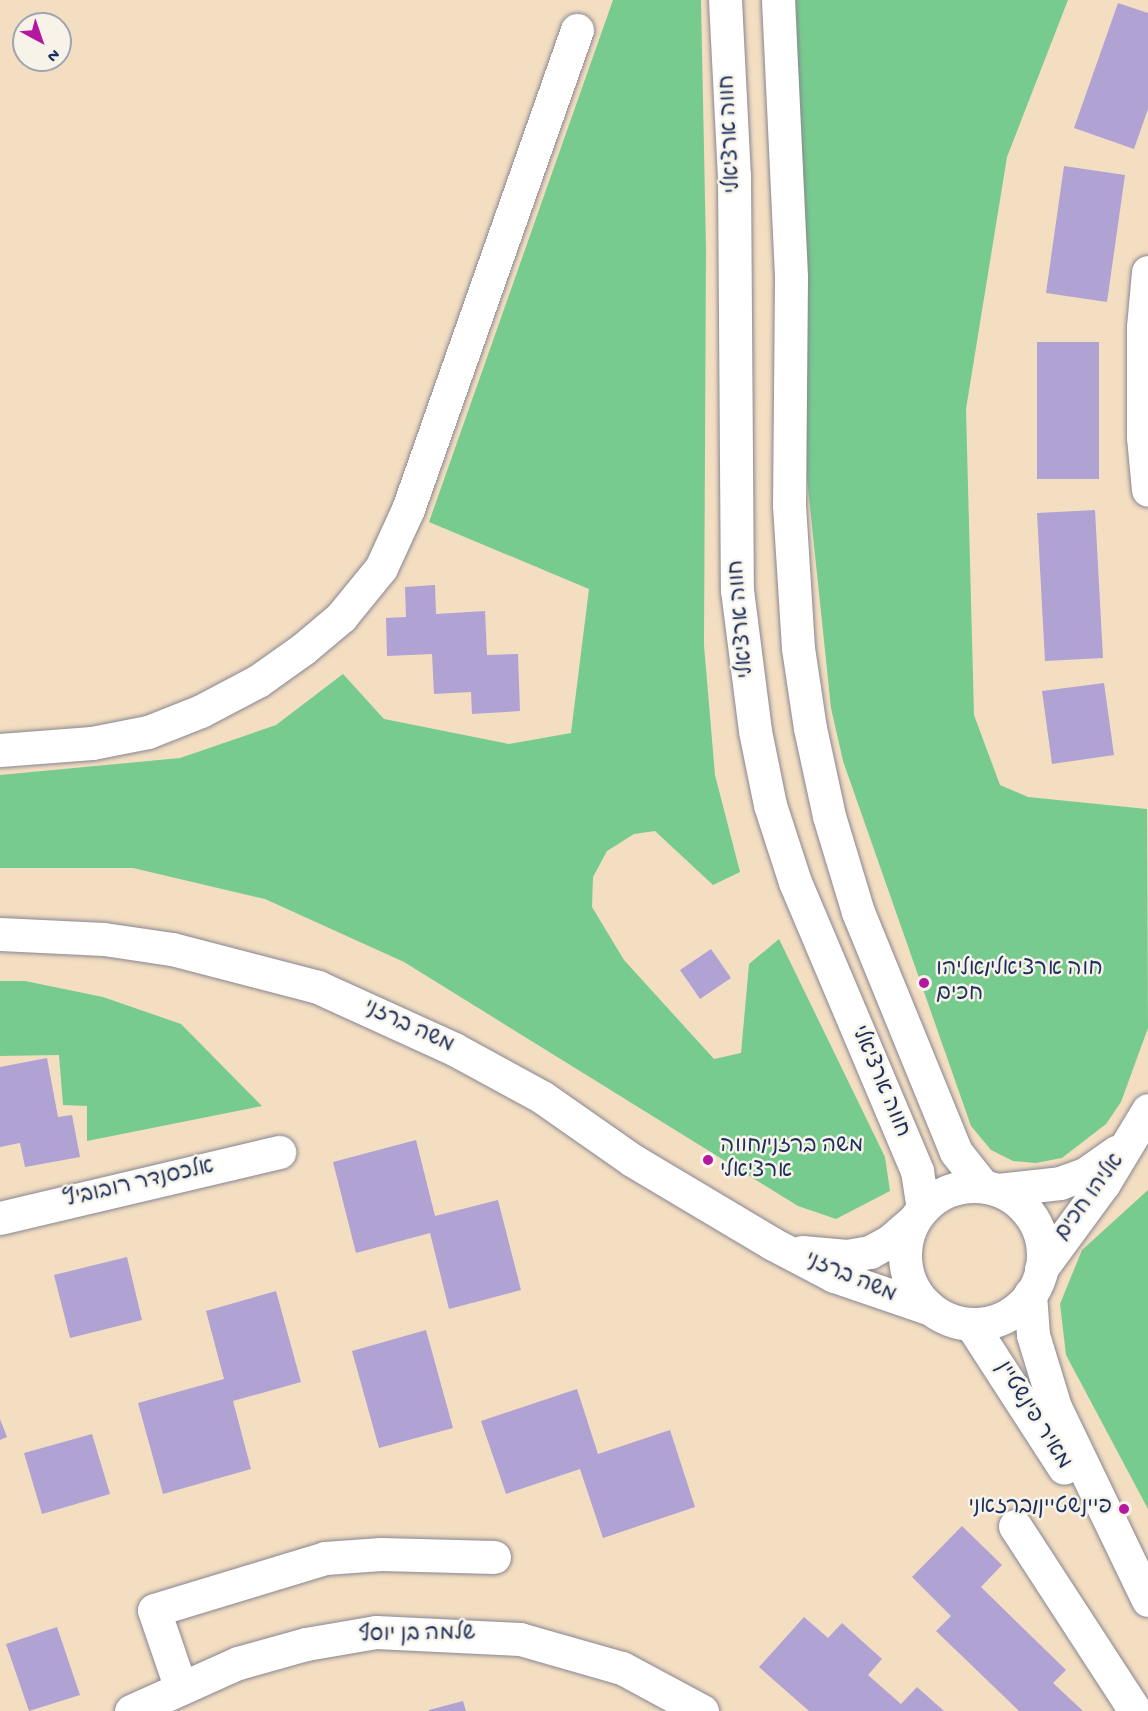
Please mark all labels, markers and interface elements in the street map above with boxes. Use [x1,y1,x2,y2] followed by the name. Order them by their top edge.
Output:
[12,12,72,72] north arrow
[43,44,63,65] text: N
[716,74,748,194] street label: חווה ארציאלי
[725,559,761,679] street label: חווה ארציאלי
[936,957,1103,1008] place label: חוה ארציאלי/אליהו חכים
[917,976,931,990] marker: חוה ארציאלי/אליהו חכים
[359,996,457,1060] street label: משה ברזני
[844,1022,914,1142] street label: חווה ארציאלי
[720,1134,863,1186] place label: משה ברזני/חווה ארציאלי
[1051,1149,1131,1247] street label: אליהו חכים
[701,1153,715,1167] marker: משה ברזני/חווה ארציאלי
[61,1155,217,1215] street label: אלכסנדר רובוביץ
[800,1248,900,1310] street label: משה ברזני
[988,1357,1076,1475] street label: מאיר פינשטיין
[968,1496,1112,1522] place label: פיינשטיין/ברזאני
[1117,1502,1131,1516] marker: פיינשטיין/ברזאני
[358,1622,476,1650] street label: שלמה בן יוסף

